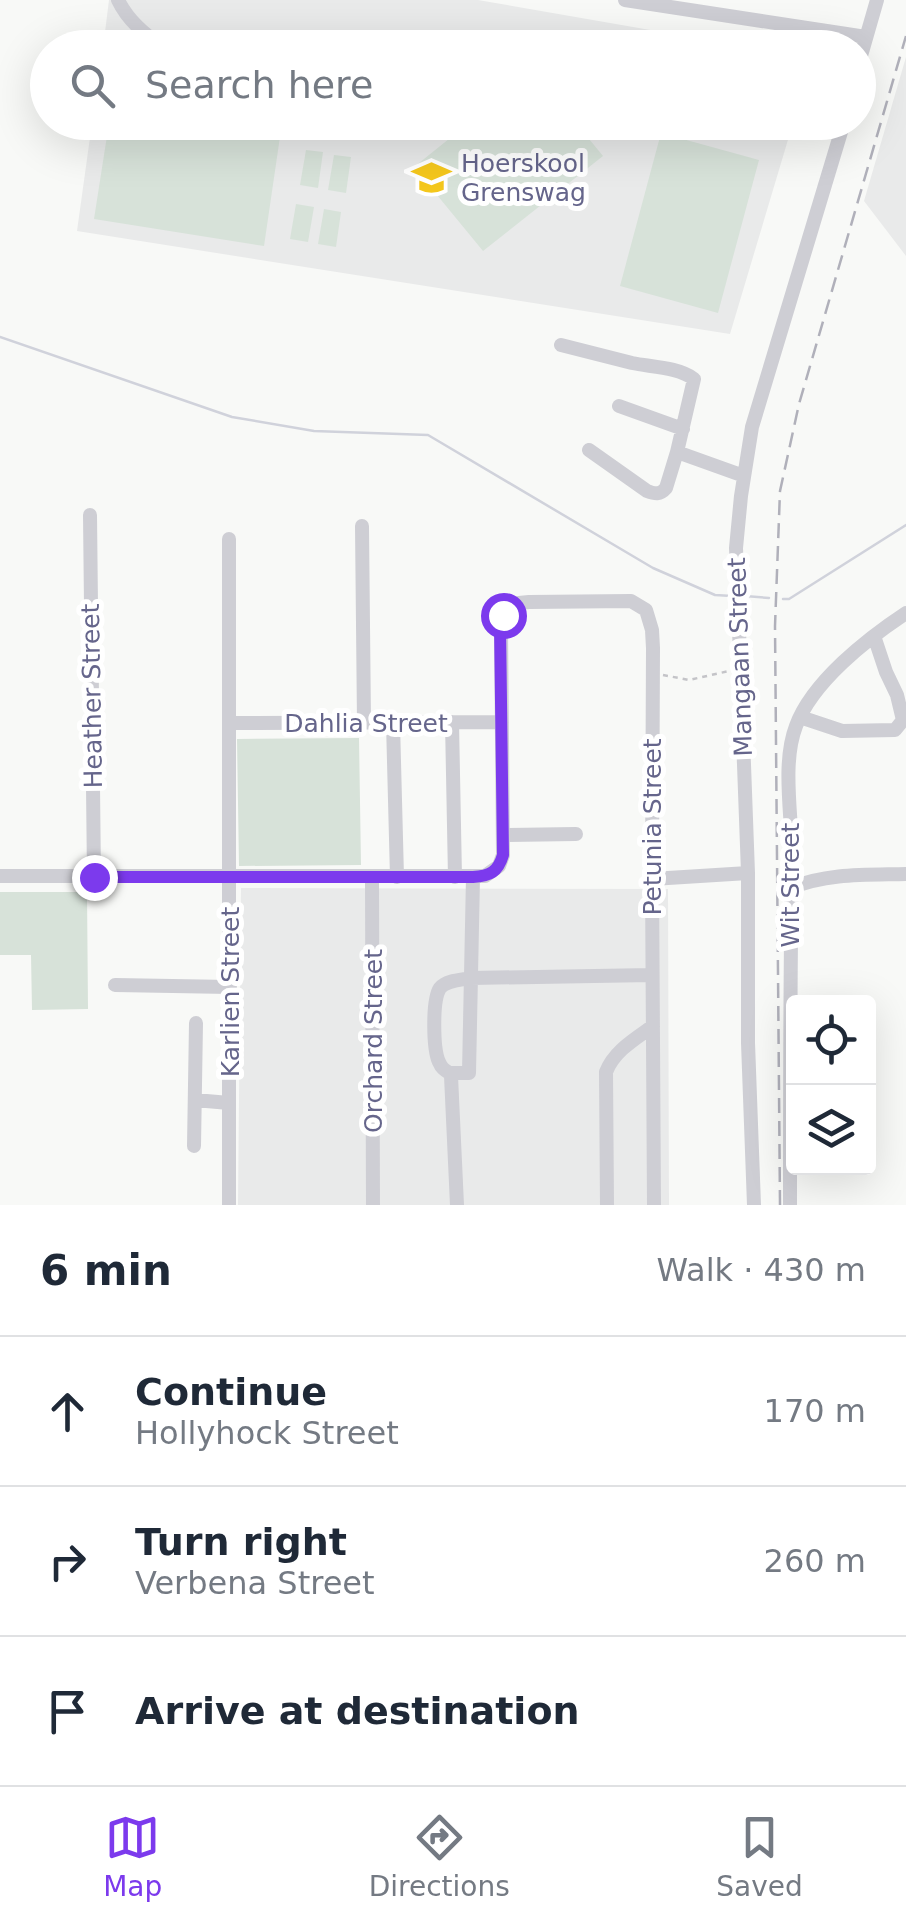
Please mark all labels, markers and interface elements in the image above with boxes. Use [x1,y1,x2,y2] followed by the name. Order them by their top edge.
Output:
[30,30,876,140] search box
[65,58,120,113] icon: search
[145,63,373,107] text: Search here
[461,149,586,207] place label: Hoerskool Grenswag
[410,156,452,198] school or university icon: Hoerskool Grenswag
[722,557,758,757] street label: Mangaan Street
[481,593,527,639] route start
[76,603,108,789] street label: Heather Street
[284,709,448,738] street label: Dahlia Street
[638,738,667,916] street label: Petunia Street
[776,822,805,947] street label: Wit Street
[72,855,118,901] route end
[216,907,245,1077] street label: Karlien Street
[359,949,388,1133] street label: Orchard Street
[786,995,876,1175] map controls
[786,995,876,1085] button: locate
[786,1085,876,1175] button: layers
[40,1246,172,1295] text: 6 min
[656,1251,866,1289] text: Walk · 430 m
[135,1370,327,1414] text: Continue
[40,1384,95,1439] icon: ahead
[764,1392,866,1430] text: 170 m
[135,1414,399,1452] text: Hollyhock Street
[135,1520,347,1564] text: Turn right
[40,1534,95,1589] icon: right
[764,1542,866,1580] text: 260 m
[135,1564,375,1602] text: Verbena Street
[40,1684,95,1739] icon: arrive
[135,1689,580,1733] text: Arrive at destination
[103,1810,162,1903] tab: Map
[369,1810,510,1903] tab: Directions
[716,1810,803,1903] tab: Saved

